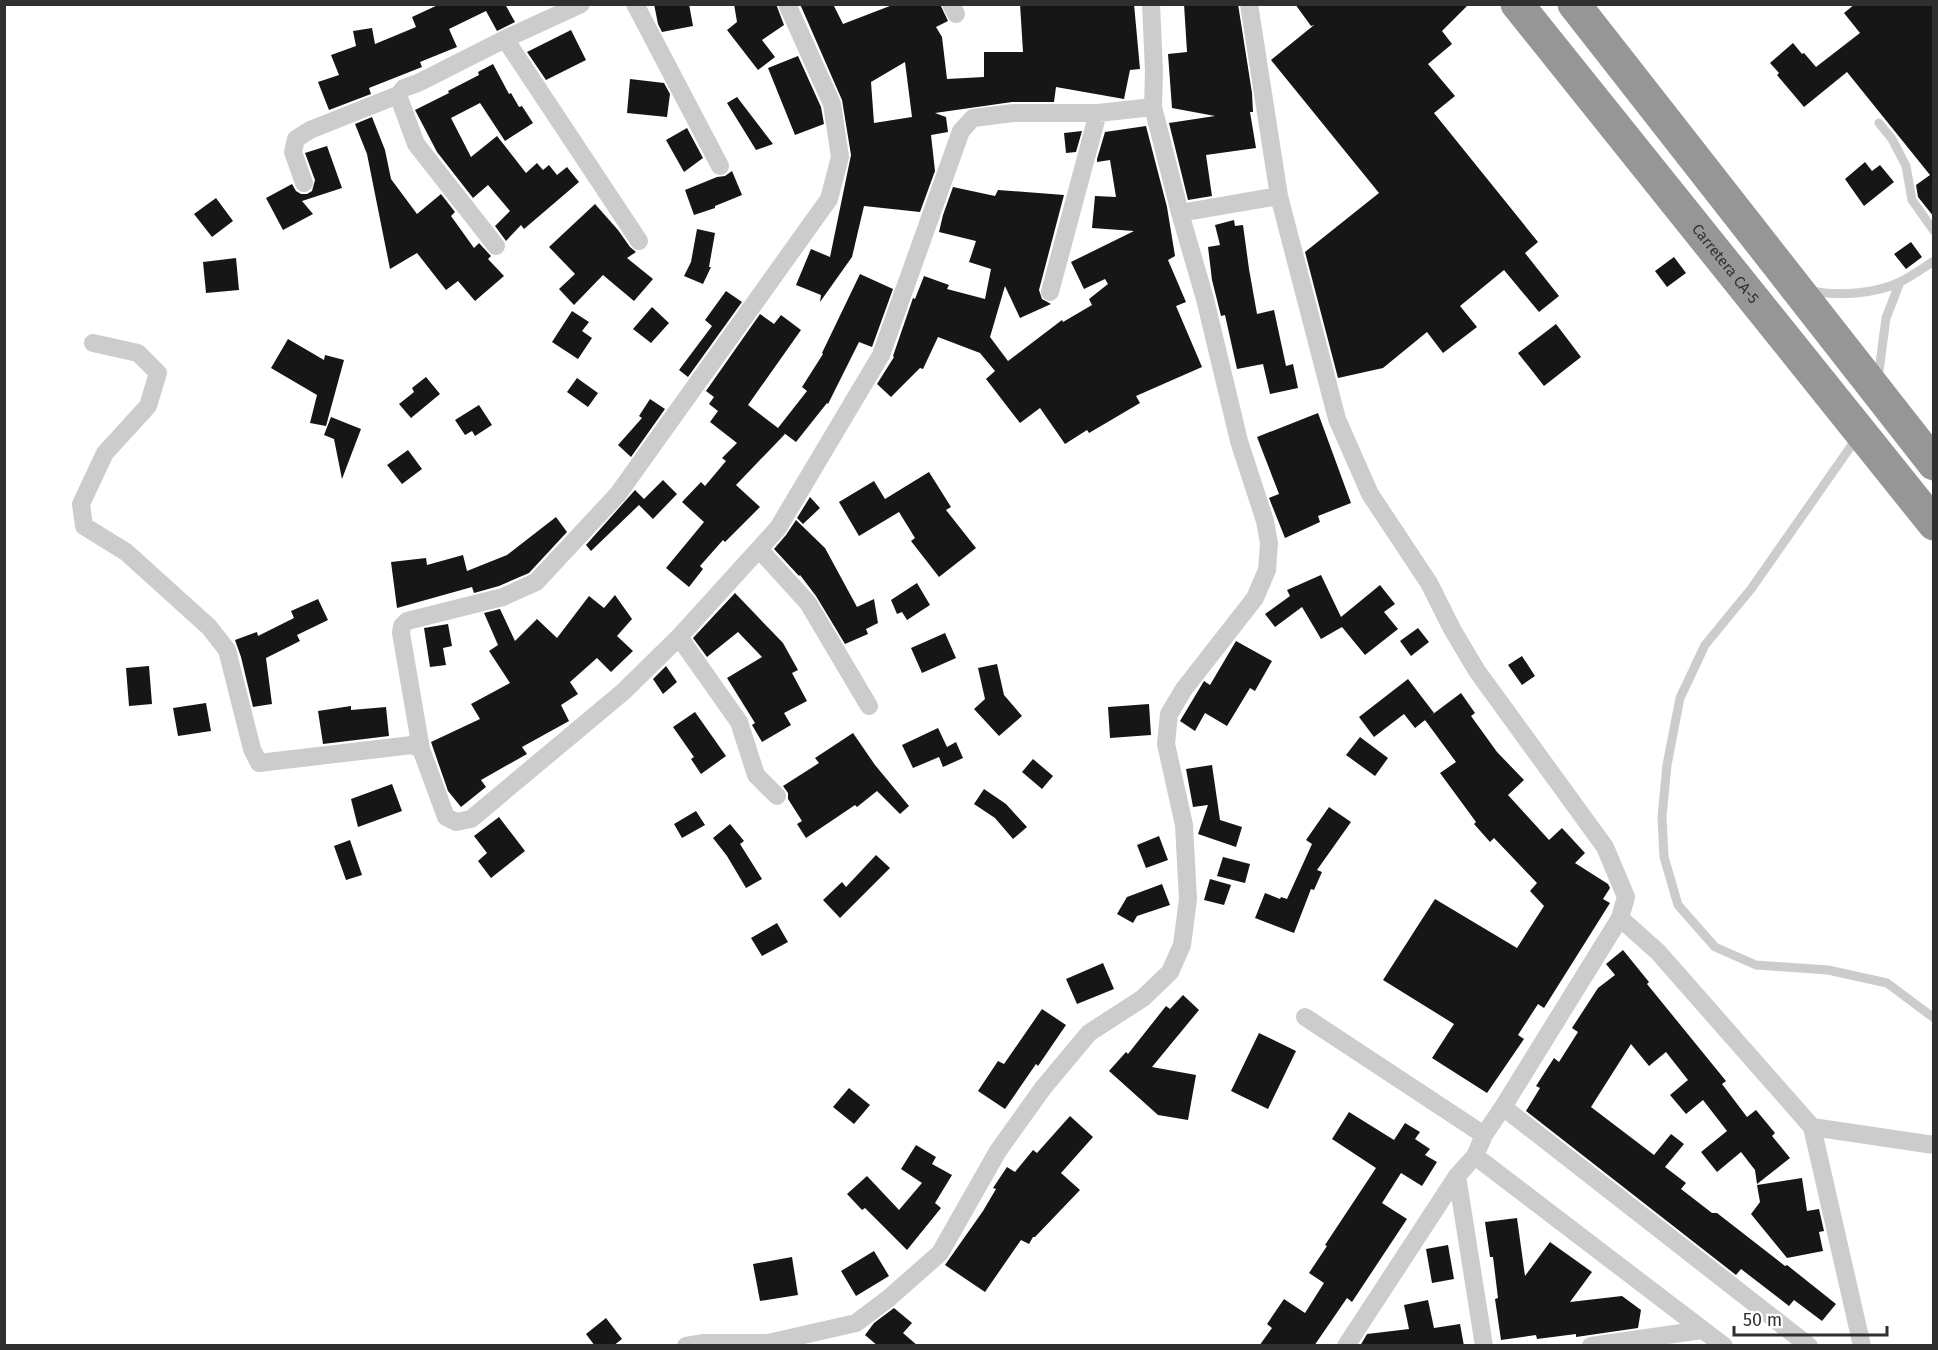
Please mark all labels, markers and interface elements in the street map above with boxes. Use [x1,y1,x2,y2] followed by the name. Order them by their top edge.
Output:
[1688,220,1763,307] street label: Carretera CA-5
[1734,1299,1887,1337] scale bar
[1743,1309,1782,1331] text: 50 m

